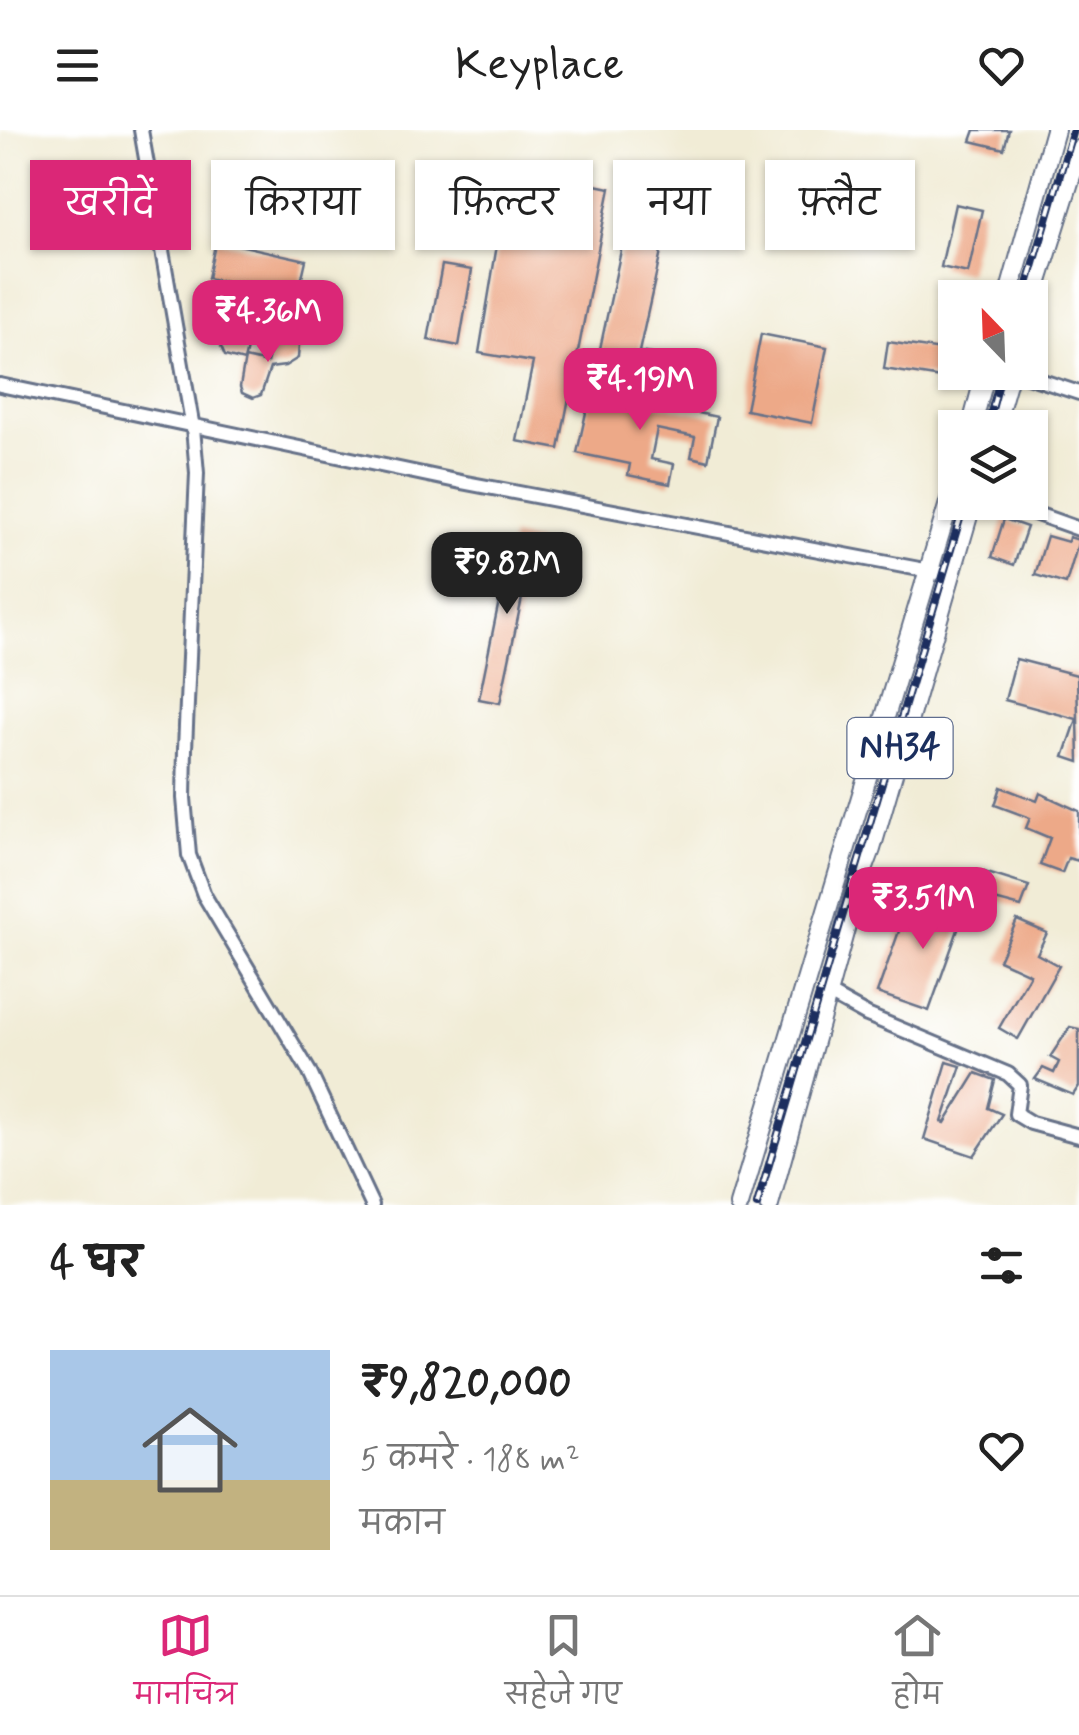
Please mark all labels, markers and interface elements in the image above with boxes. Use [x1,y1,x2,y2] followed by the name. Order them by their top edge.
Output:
[455,36,624,95] text: Keyplace
[50,38,105,93] icon: menu
[974,38,1029,93] icon: heart
[30,160,191,250] chip: खरीदें
[211,160,395,250] chip: किराया
[415,160,593,250] chip: फ़िल्टर
[613,160,745,250] chip: नया
[765,160,915,250] chip: फ़्लैट
[187,280,349,365] pin: ₹4.36M
[938,280,1048,390] north arrow
[938,280,1048,520] map controls
[214,291,322,333] text: ₹4.36M
[559,348,721,433] pin: ₹4.19M
[586,359,694,401] text: ₹4.19M
[938,410,1048,520] button: layers
[426,532,588,617] pin: ₹9.82M
[453,543,561,585] text: ₹9.82M
[848,718,952,778] road number: NH34
[842,867,1004,952] pin: ₹3.51M
[871,878,975,920] text: ₹3.51M
[50,1237,142,1292] text: 4 घर
[974,1238,1029,1293] icon: filters
[360,1357,572,1412] text: ₹9,820,000
[130,1390,250,1510] icon: home
[974,1423,1029,1478] icon: heart
[360,1439,580,1481] text: 5 कमरे · 188 m²
[360,1504,445,1546] text: मकान
[134,1608,237,1725] tab: मानचित्र
[505,1608,622,1725] tab: सहेजे गए
[890,1608,945,1725] tab: होम

